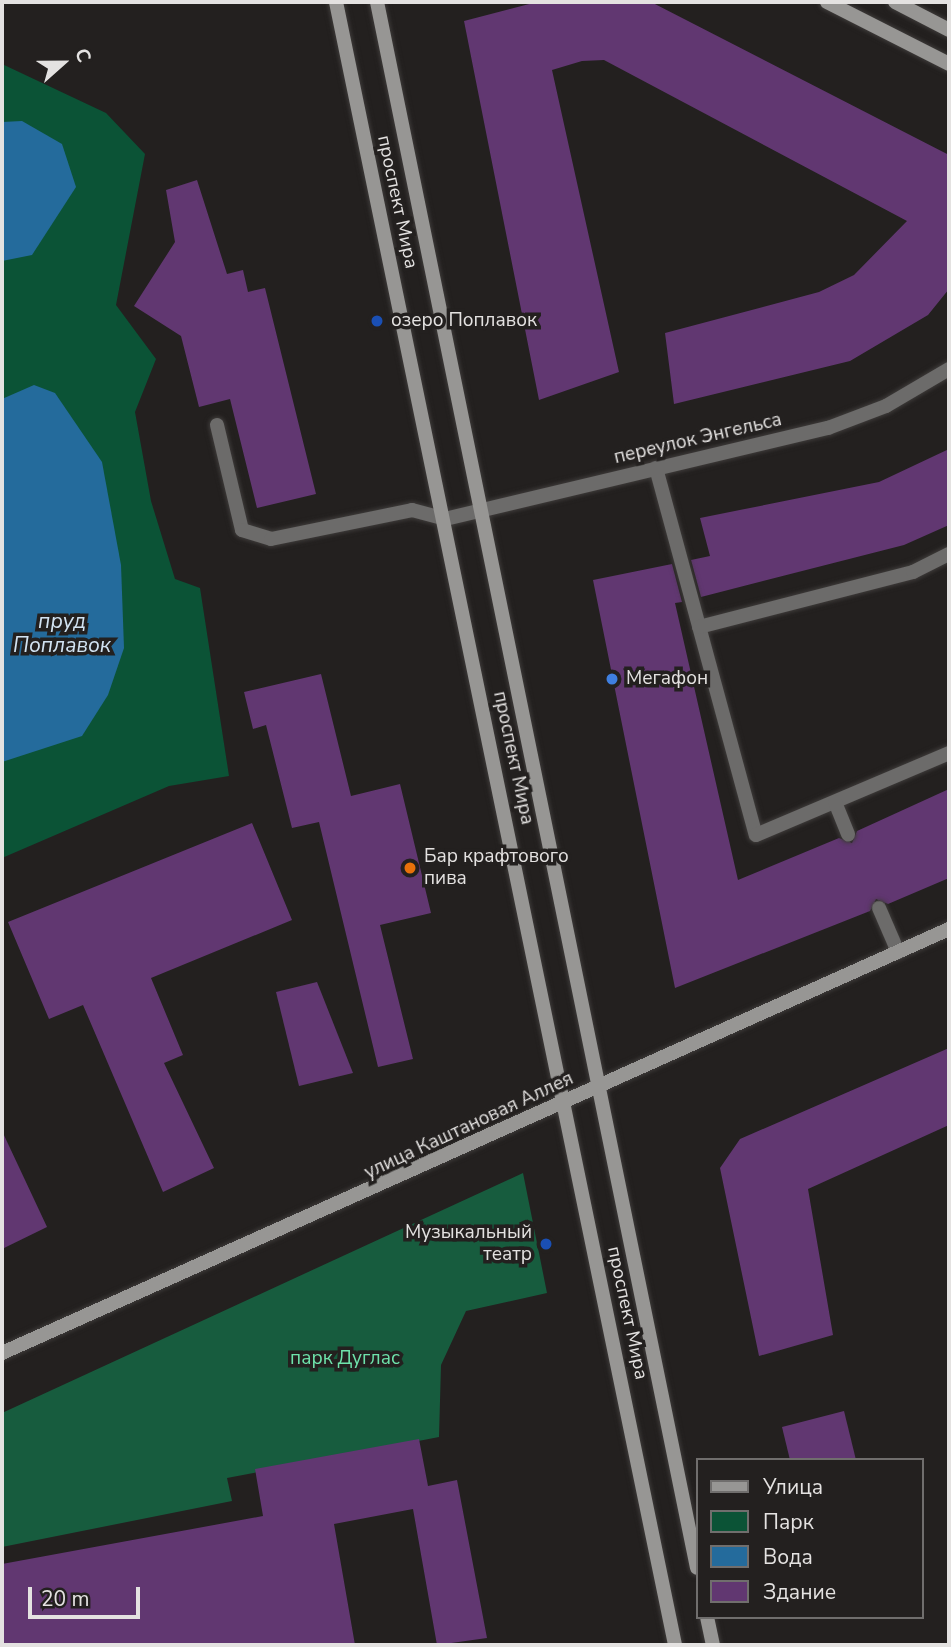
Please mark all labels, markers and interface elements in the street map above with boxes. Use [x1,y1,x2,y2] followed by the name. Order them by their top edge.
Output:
[28,28,98,98] north arrow
[68,45,97,66] text: С
[372,133,422,271] street label: проспект Мира
[391,310,537,332] place label: озеро Поплавок
[369,313,385,329] marker: озеро Поплавок
[612,409,784,469] street label: переулок Энгельса
[13,608,111,658] water label: пруд Поплавок
[626,668,708,690] place label: Мегафон
[604,671,620,687] marker: Мегафон
[488,689,538,827] street label: проспект Мира
[424,846,569,890] place label: Бар крафтового пива
[402,860,418,876] marker: Бар крафтового пива
[361,1067,577,1185] street label: улица Каштановая Аллея
[405,1222,532,1266] place label: Музыкальный театр
[538,1236,554,1252] marker: Музыкальный театр
[602,1244,652,1382] street label: проспект Мира
[290,1348,400,1370] park label: парк Дуглас
[696,1458,923,1619] legend
[763,1473,823,1501] text: Улица
[763,1508,814,1536] text: Парк
[763,1543,813,1571] text: Вода
[32,1574,144,1618] scale bar
[763,1578,836,1606] text: Здание
[41,1585,90,1613] text: 20 m

